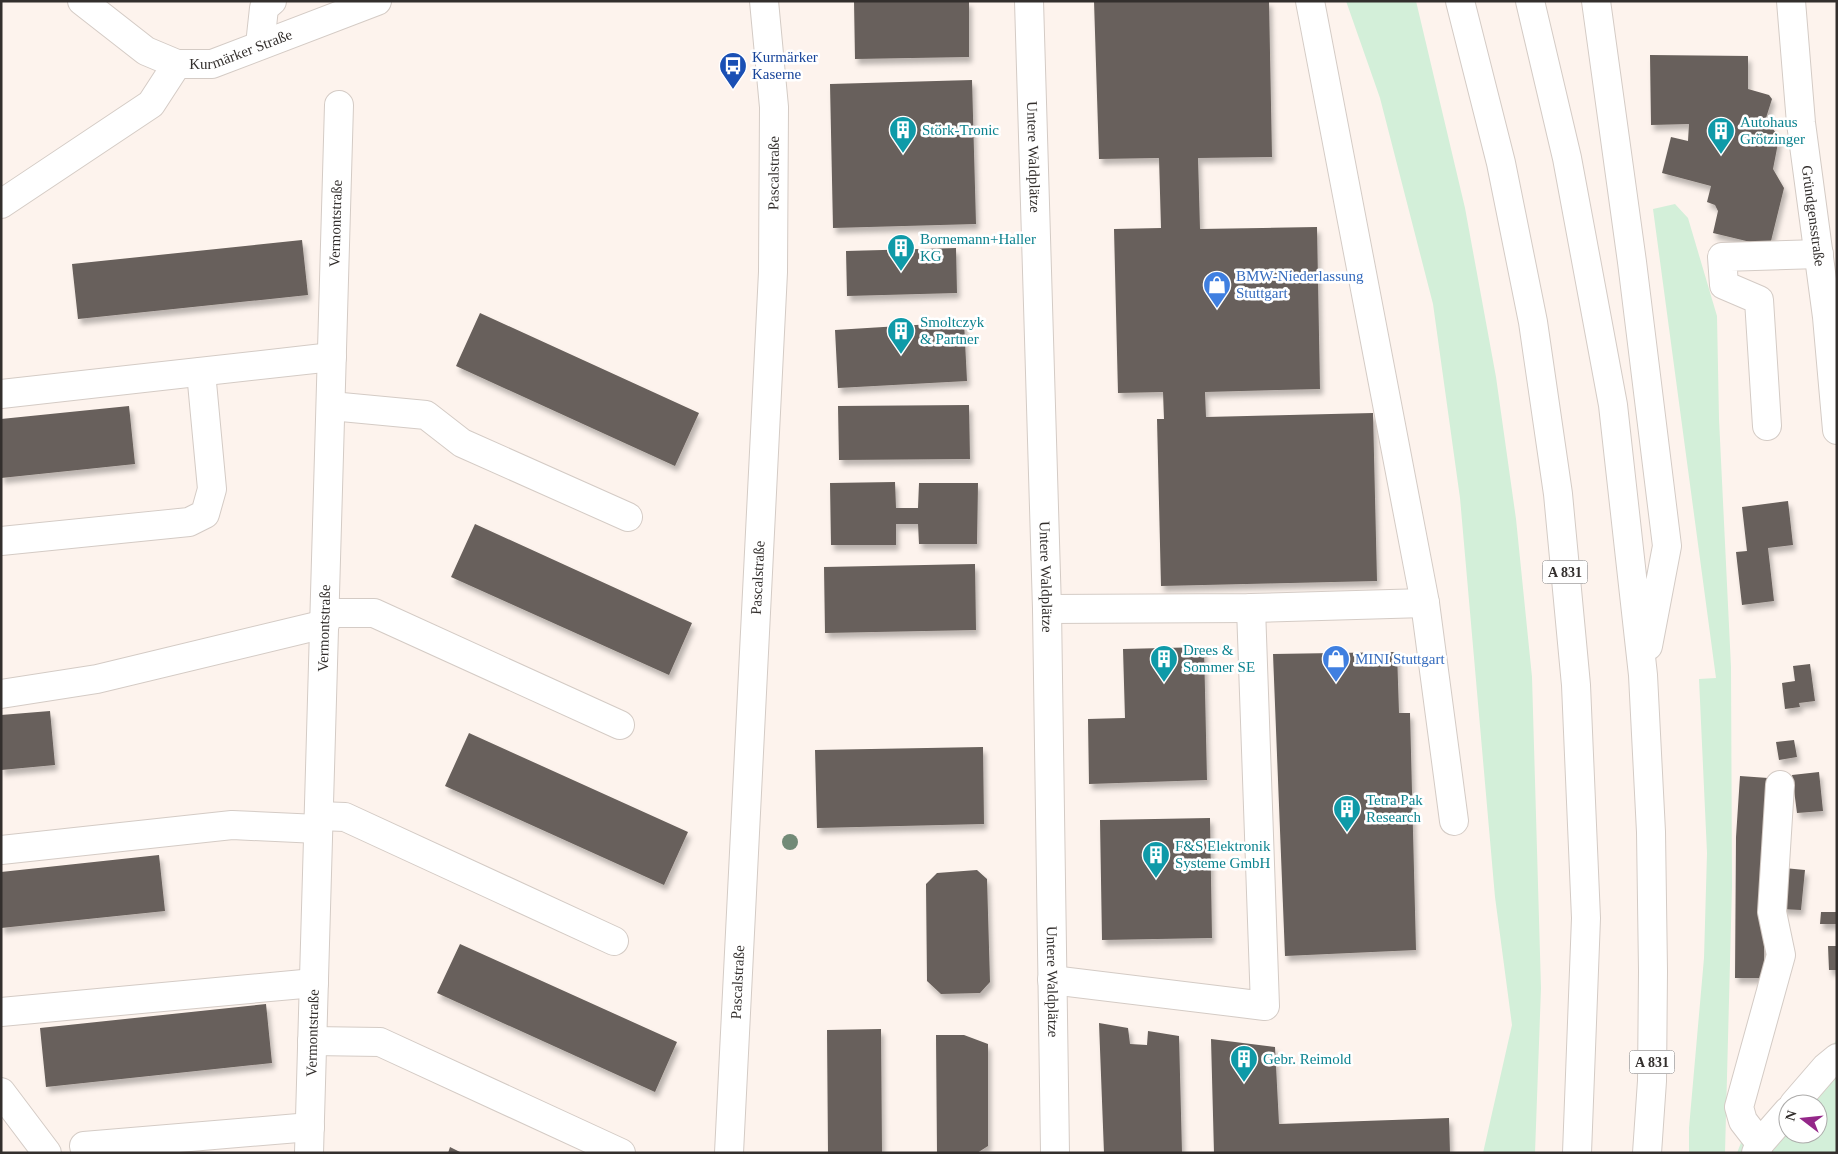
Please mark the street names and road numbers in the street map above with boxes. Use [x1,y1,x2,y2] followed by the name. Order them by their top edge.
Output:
[189,26,295,72] street label: Kurmärker Straße
[1024,101,1043,213] street label: Untere Waldplätze
[765,136,782,210] street label: Pascalstraße
[1799,164,1828,268] street label: Gründgensstraße
[326,179,345,267] street label: Vermontstraße
[1036,521,1055,633] street label: Untere Waldplätze
[748,540,768,615] street label: Pascalstraße
[1542,560,1588,584] road number: A 831
[315,584,333,672] street label: Vermontstraße
[1044,926,1061,1038] street label: Untere Waldplätze
[728,944,747,1020] street label: Pascalstraße
[303,989,322,1077] street label: Vermontstraße
[1630,1050,1674,1074] road number: A 831

